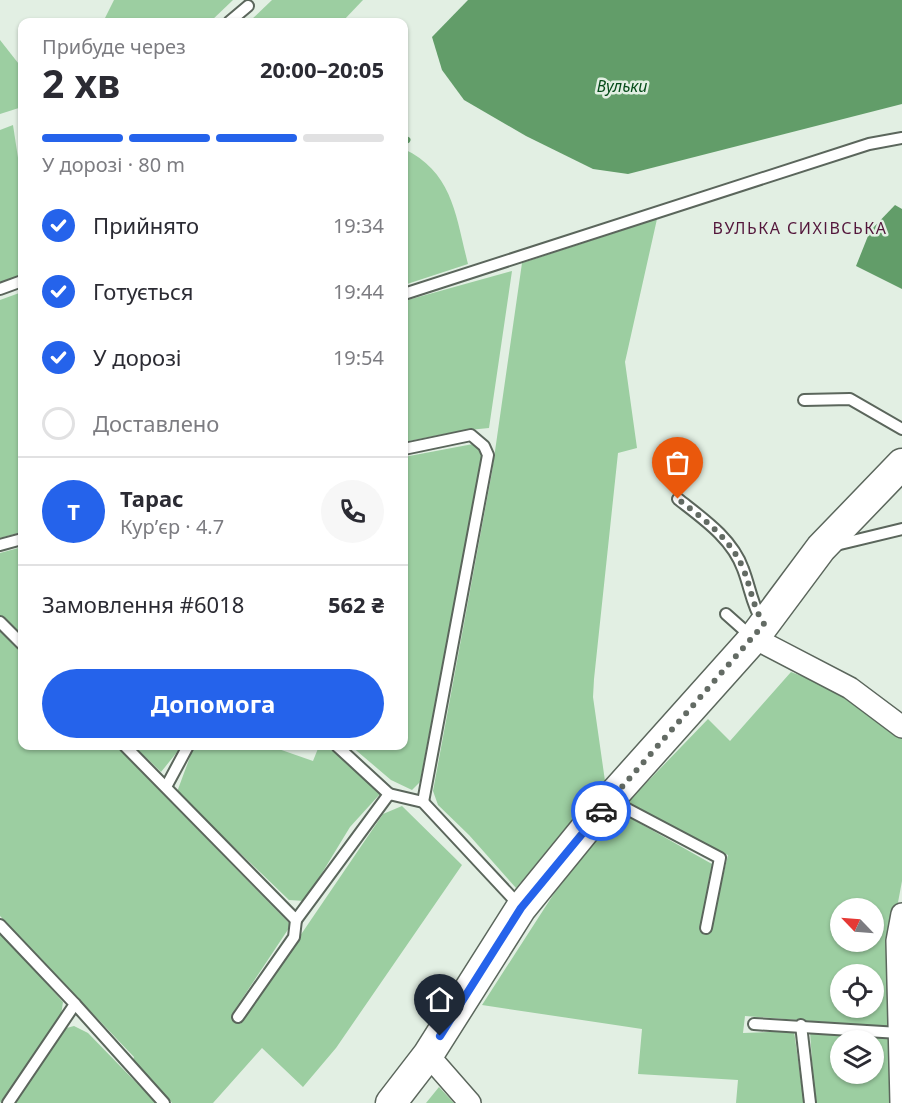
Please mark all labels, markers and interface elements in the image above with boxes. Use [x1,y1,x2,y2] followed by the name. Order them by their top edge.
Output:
[42,33,186,60] text: Прибуде через
[260,54,384,84] text: 20:00–20:05
[42,56,120,109] text: 2 хв
[597,75,647,97] water label: Вульки
[42,151,185,178] text: У дорозі · 80 m
[42,209,75,242] icon: check
[93,210,199,240] text: Прийнято
[333,212,384,239] text: 19:34
[713,217,887,239] district label: ВУЛЬКА СИХІВСЬКА
[42,275,75,308] icon: check
[93,276,193,306] text: Готується
[333,278,384,305] text: 19:44
[42,341,75,374] icon: check
[93,342,182,372] text: У дорозі
[333,344,384,371] text: 19:54
[93,408,219,438] text: Доставлено
[652,437,703,499] pin
[661,446,694,479] icon: bag
[321,480,384,543] button: phone
[120,483,184,513] text: Тарас
[67,496,80,526] text: Т
[120,513,224,540] text: Кур’єр · 4.7
[42,589,244,619] text: Замовлення #6018
[328,589,384,619] text: 562 ₴
[42,669,384,738] button: Допомога
[571,781,631,841] courier
[585,795,618,828] icon: car
[830,898,884,952] north arrow
[830,898,884,1084] map controls
[830,964,884,1018] button: locate
[414,974,465,1036] pin
[423,983,456,1016] icon: home
[830,1030,884,1084] button: layers

